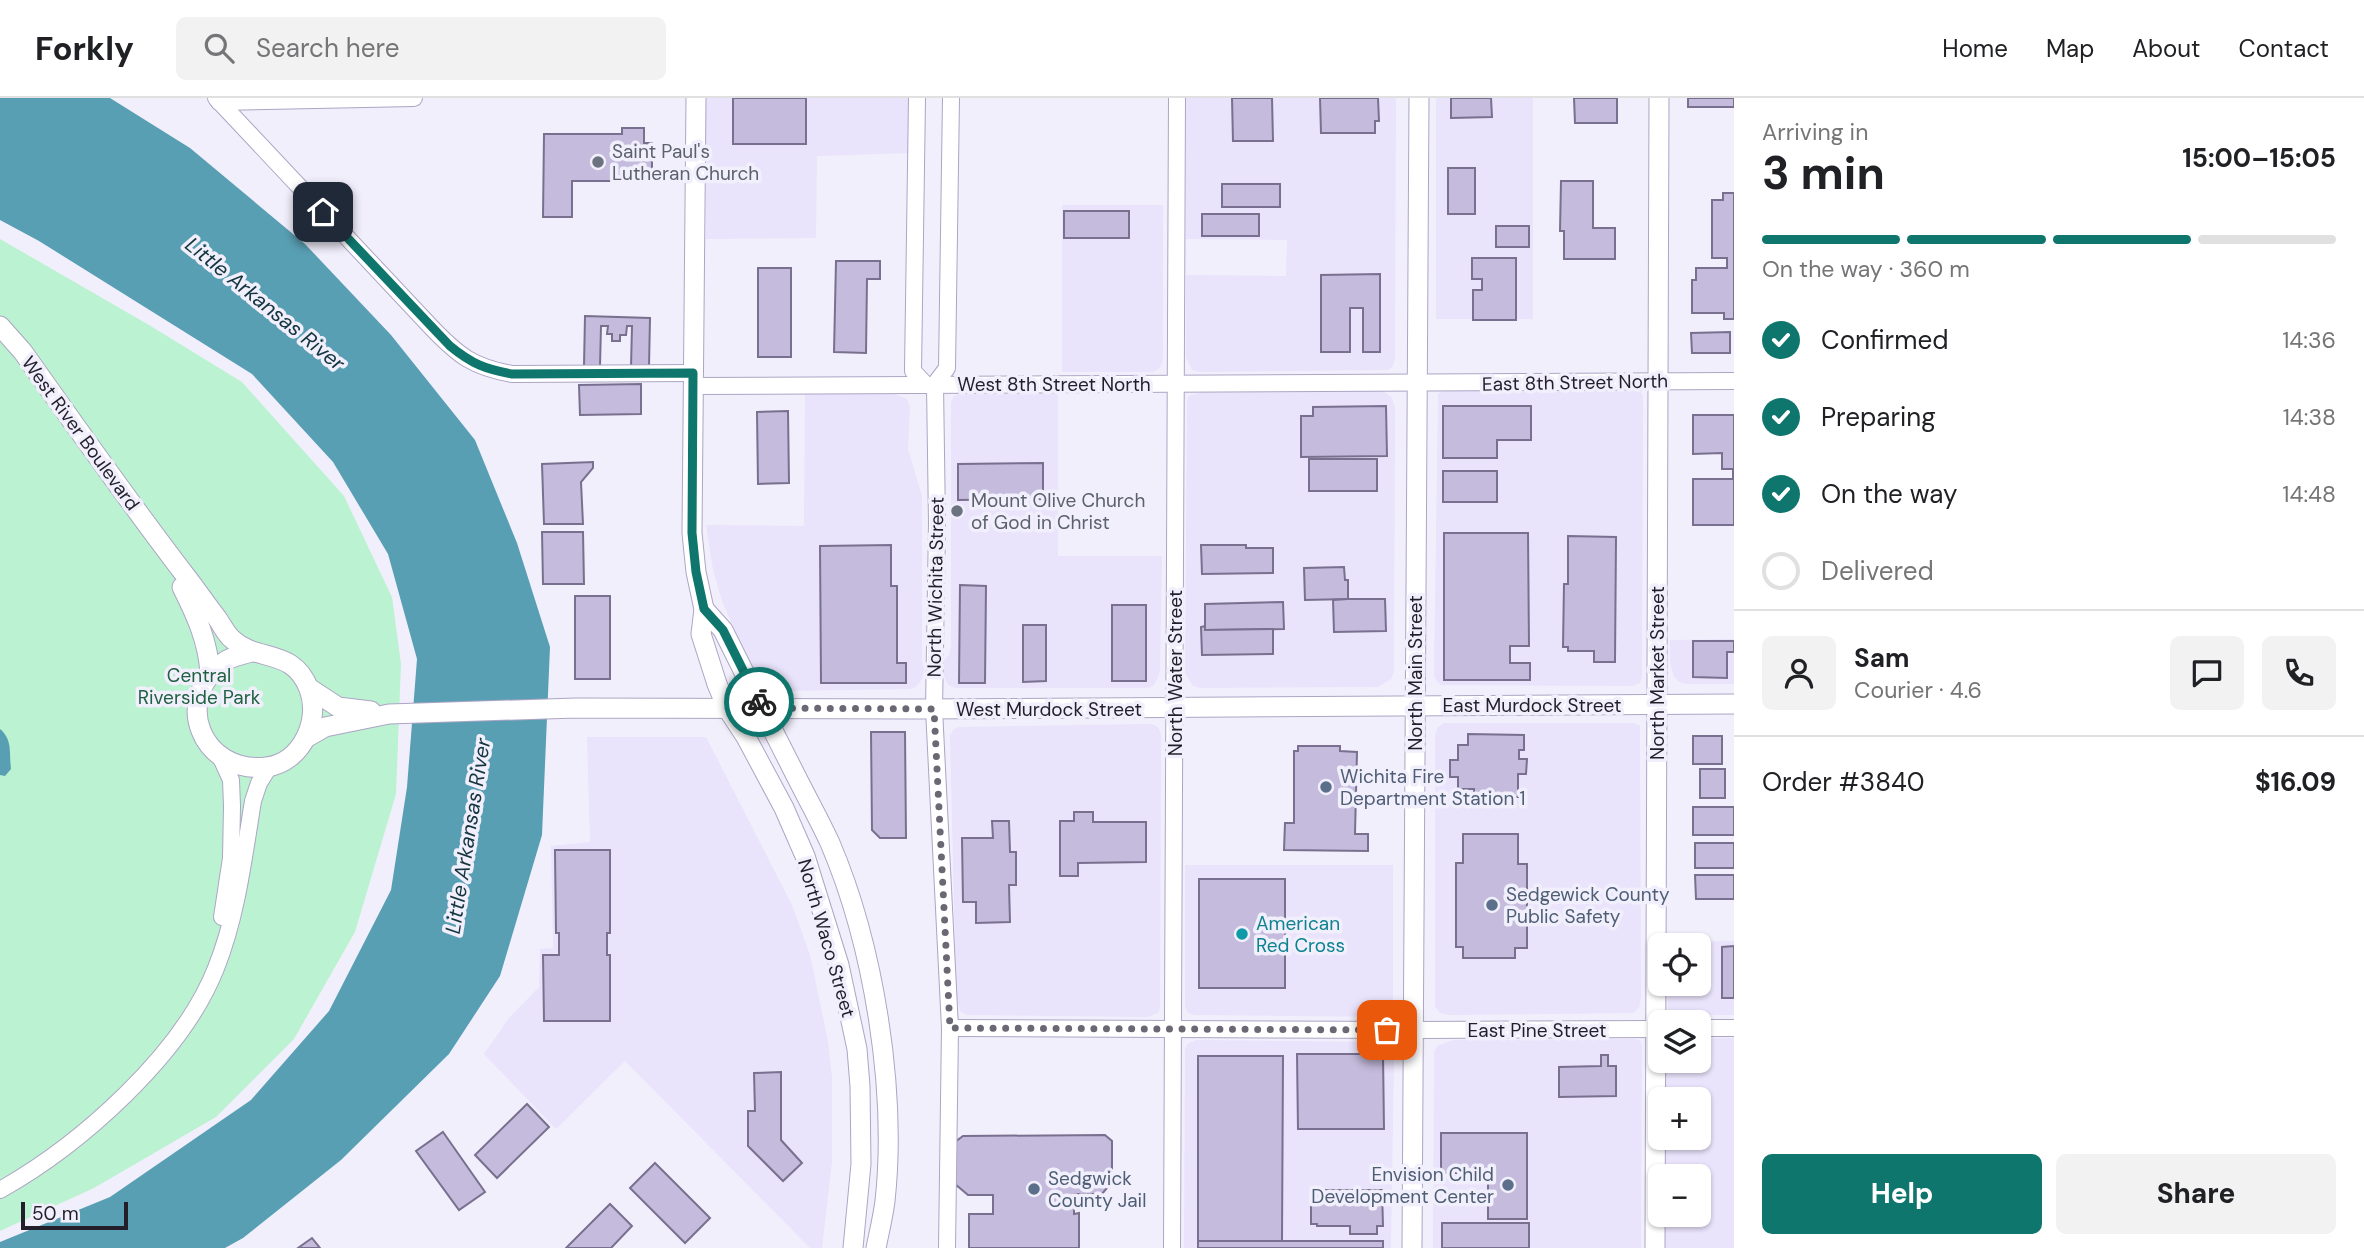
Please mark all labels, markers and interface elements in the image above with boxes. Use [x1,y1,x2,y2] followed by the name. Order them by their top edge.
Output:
[176,17,666,80] search box
[35,27,134,70] text: Forkly
[200,29,238,67] icon: search
[256,31,399,65] text: Search here
[1942,33,2008,64] text: Home
[2046,33,2094,64] text: Map
[2132,33,2201,64] text: About
[2239,33,2329,64] text: Contact
[1762,117,1868,147] text: Arriving in
[612,139,759,186] place label: Saint Paul's Lutheran Church
[2182,141,2336,175] text: 15:00–15:05
[1762,143,1885,203] text: 3 min
[590,154,606,170] marker: Saint Paul's Lutheran Church
[293,182,353,242] pin
[304,193,342,231] icon: home
[179,231,352,378] water label: Little Arkansas River
[1762,254,1970,284] text: On the way · 360 m
[1762,321,1800,359] icon: check
[1821,323,1948,357] text: Confirmed
[2282,325,2336,355] text: 14:36
[16,351,145,515] street label: West River Boulevard
[1482,368,1668,397] street label: East 8th Street North
[957,372,1151,397] street label: West 8th Street North
[1762,398,1800,436] icon: check
[1821,400,1936,434] text: Preparing
[2283,402,2336,432] text: 14:38
[1762,475,1800,513] icon: check
[1821,477,1957,511] text: On the way
[2282,479,2336,509] text: 14:48
[971,488,1145,535] place label: Mount Olive Church of God in Christ
[921,496,950,678] street label: North Wichita Street
[949,503,965,519] marker: Mount Olive Church of God in Christ
[1821,554,1934,588] text: Delivered
[1645,586,1670,760] street label: North Market Street
[1163,590,1188,756] street label: North Water Street
[1403,595,1428,751] street label: North Main Street
[1762,636,1836,710] button: person
[2170,636,2244,710] button: chat
[2262,636,2336,710] button: phone
[1854,641,1909,675] text: Sam
[138,663,261,710] park label: Central Riverside Park
[724,667,794,737] courier
[1854,675,1982,705] text: Courier · 4.6
[740,683,778,721] icon: bike
[1443,693,1621,718] street label: East Murdock Street
[956,697,1142,722] street label: West Murdock Street
[439,735,497,936] water label: Little Arkansas River
[1340,764,1525,811] place label: Wichita Fire Department Station 1
[1762,765,1925,799] text: Order #3840
[2255,765,2336,799] text: $16.09
[1318,779,1334,795] marker: Wichita Fire Department Station 1
[792,856,861,1020] street label: North Waco Street
[1506,882,1670,929] place label: Sedgewick County Public Safety
[1484,897,1500,913] marker: Sedgewick County Public Safety
[1256,911,1345,958] place label: American Red Cross
[1234,926,1250,942] marker: American Red Cross
[1648,933,1711,1227] map controls
[1648,933,1711,996] button: locate
[1357,1000,1417,1060] pin
[1648,1010,1711,1073] button: layers
[1368,1011,1406,1049] icon: bag
[1468,1018,1606,1043] street label: East Pine Street
[1648,1087,1711,1150] button: +
[1762,1154,2042,1234] button: Help
[2056,1154,2336,1234] button: Share
[1311,1162,1494,1209] place label: Envision Child Development Center
[1648,1164,1711,1227] button: −
[1048,1166,1146,1213] place label: Sedgwick County Jail
[1500,1177,1516,1193] marker: Envision Child Development Center
[1026,1181,1042,1197] marker: Sedgwick County Jail
[21,1199,128,1231] scale bar
[32,1201,79,1226] text: 50 m

